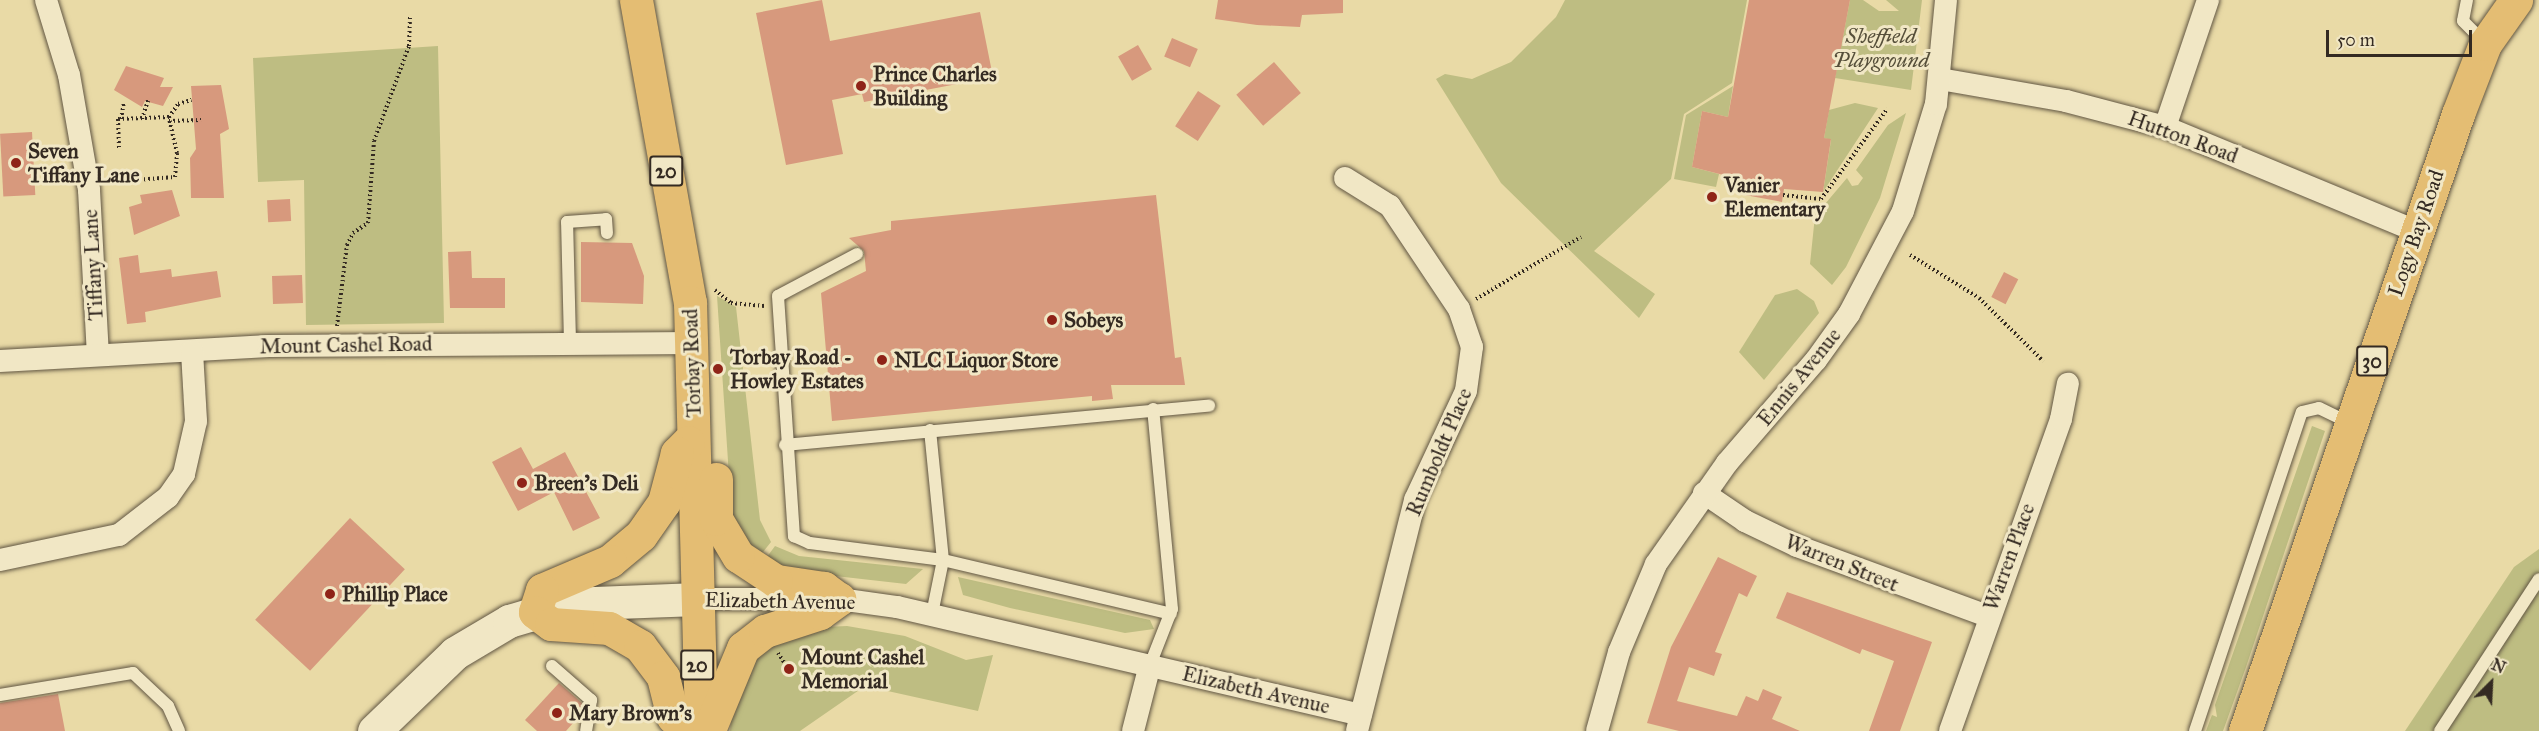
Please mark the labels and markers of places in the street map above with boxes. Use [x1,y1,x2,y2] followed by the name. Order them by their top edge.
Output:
[873,61,997,111] place label: Prince Charles Building
[854,79,868,93] marker: Prince Charles Building
[28,138,139,188] place label: Seven Tiffany Lane
[9,156,23,170] marker: Seven Tiffany Lane
[1724,172,1825,222] place label: Vanier Elementary
[1705,190,1719,204] marker: Vanier Elementary
[1064,307,1123,333] place label: Sobeys
[1045,313,1059,327] marker: Sobeys
[730,344,864,394] place label: Torbay Road - Howley Estates
[894,347,1058,373] place label: NLC Liquor Store
[875,353,889,367] marker: NLC Liquor Store
[711,362,725,376] marker: Torbay Road - Howley Estates
[534,470,638,496] place label: Breen's Deli
[515,476,529,490] marker: Breen's Deli
[342,581,448,607] place label: Phillip Place
[323,587,337,601] marker: Phillip Place
[801,644,924,694] place label: Mount Cashel Memorial
[782,662,796,676] marker: Mount Cashel Memorial
[569,700,692,726] place label: Mary Brown's
[550,706,564,720] marker: Mary Brown's

